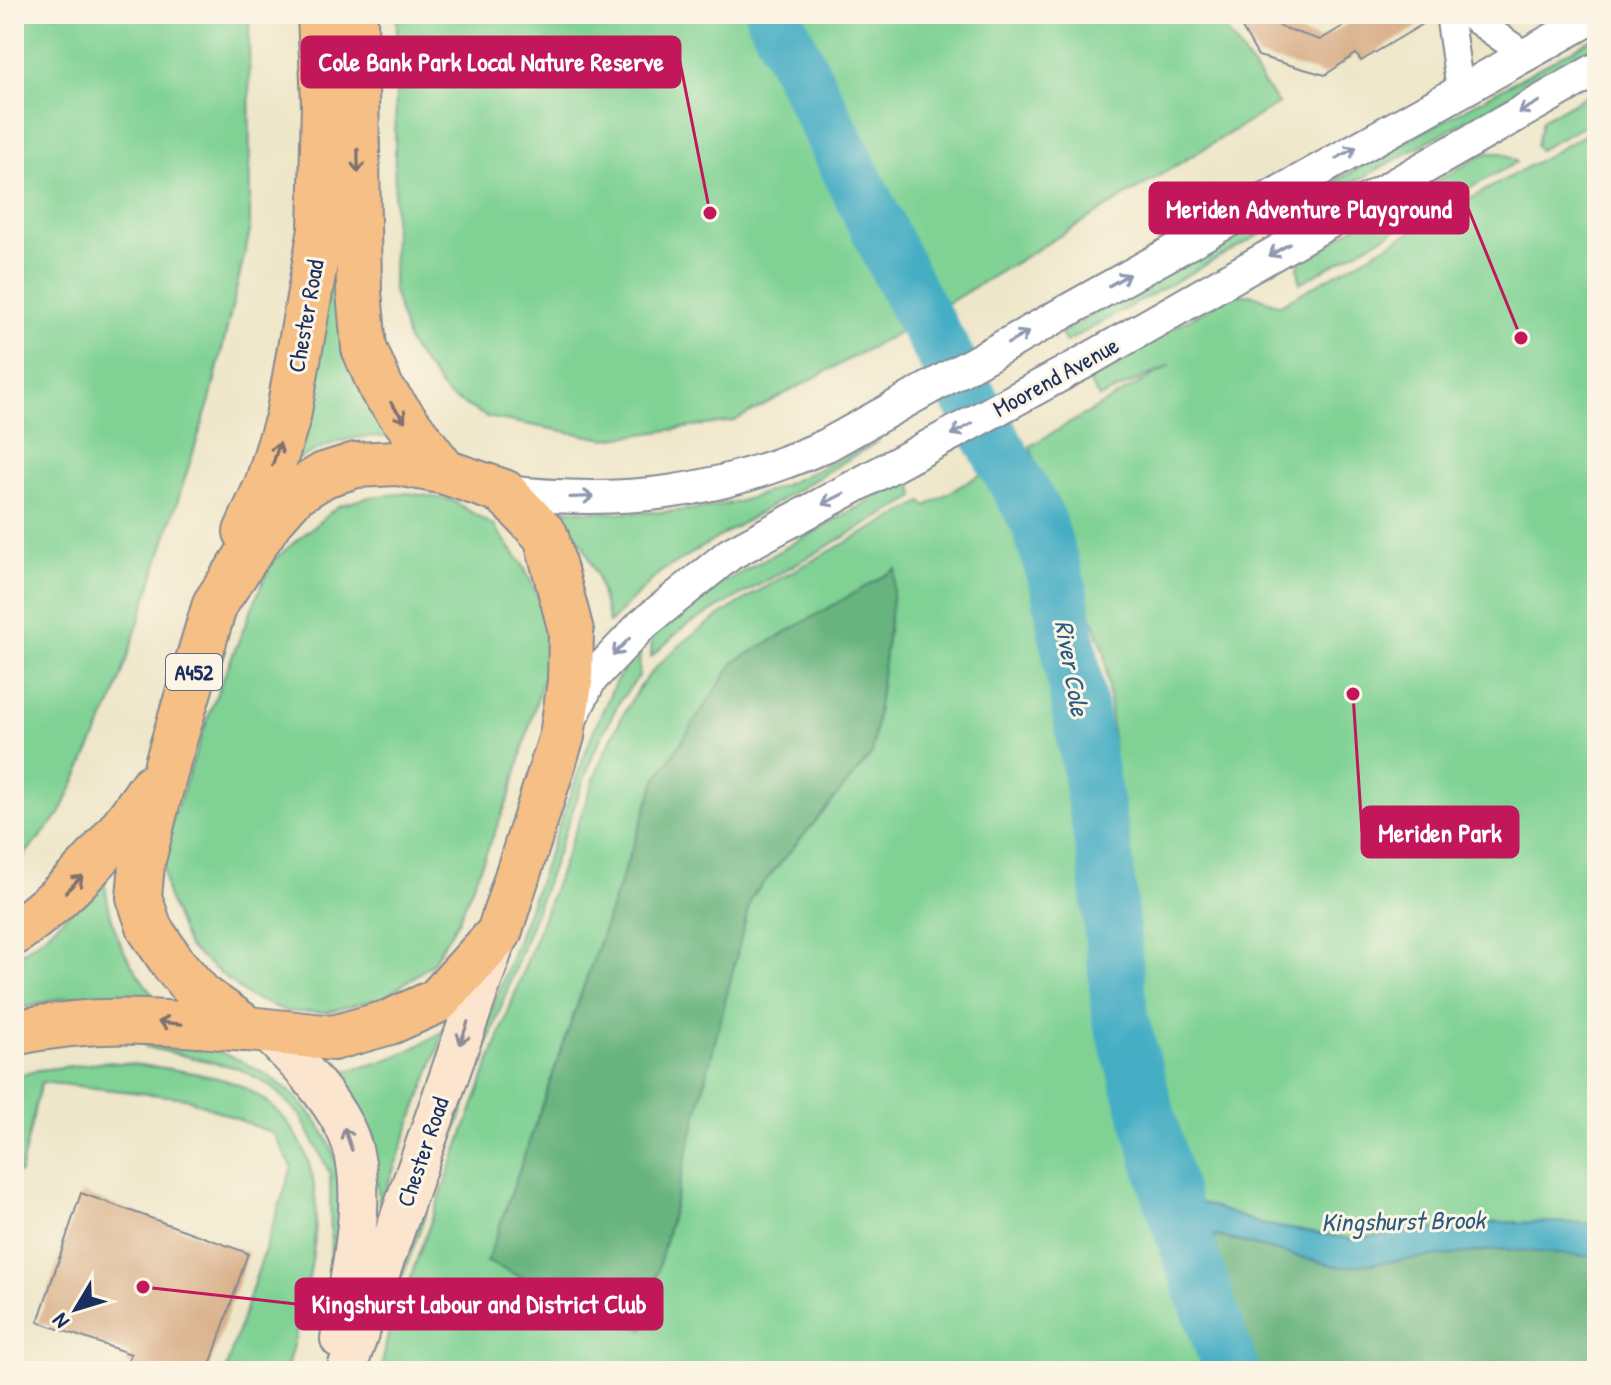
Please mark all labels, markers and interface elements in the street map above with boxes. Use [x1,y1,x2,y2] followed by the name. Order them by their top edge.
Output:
[302,37,680,87] callout: Cole Bank Park Local Nature Reserve
[318,44,664,79] text: Cole Bank Park Local Nature Reserve
[1517,100,1541,115] one-way arrow
[1334,145,1357,161] one-way arrow
[350,147,365,174] one-way arrow
[1150,183,1468,233] callout: Meriden Adventure Playground
[1166,191,1453,227] text: Meriden Adventure Playground
[1267,243,1291,258] one-way arrow
[279,257,331,375] street label: Chester Road
[1107,272,1130,288] one-way arrow
[987,328,1124,424] street label: Moorend Avenue
[1006,330,1030,345] one-way arrow
[390,400,406,422] one-way arrow
[951,421,974,437] one-way arrow
[269,442,284,468] one-way arrow
[568,490,595,505] one-way arrow
[821,492,845,507] one-way arrow
[1047,617,1098,720] water label: River Cole
[612,637,631,656] one-way arrow
[166,654,222,690] road number: A452
[1362,807,1518,857] callout: Meriden Park
[1378,815,1502,850] text: Meriden Park
[65,874,84,894] one-way arrow
[157,1015,184,1030] one-way arrow
[456,1020,471,1045] one-way arrow
[388,1093,456,1211] street label: Chester Road
[340,1127,355,1152] one-way arrow
[1321,1202,1487,1240] water label: Kingshurst Brook
[36,1269,116,1349] north arrow
[296,1279,662,1329] callout: Kingshurst Labour and District Club
[312,1286,647,1322] text: Kingshurst Labour and District Club
[45,1307,76,1335] text: N

